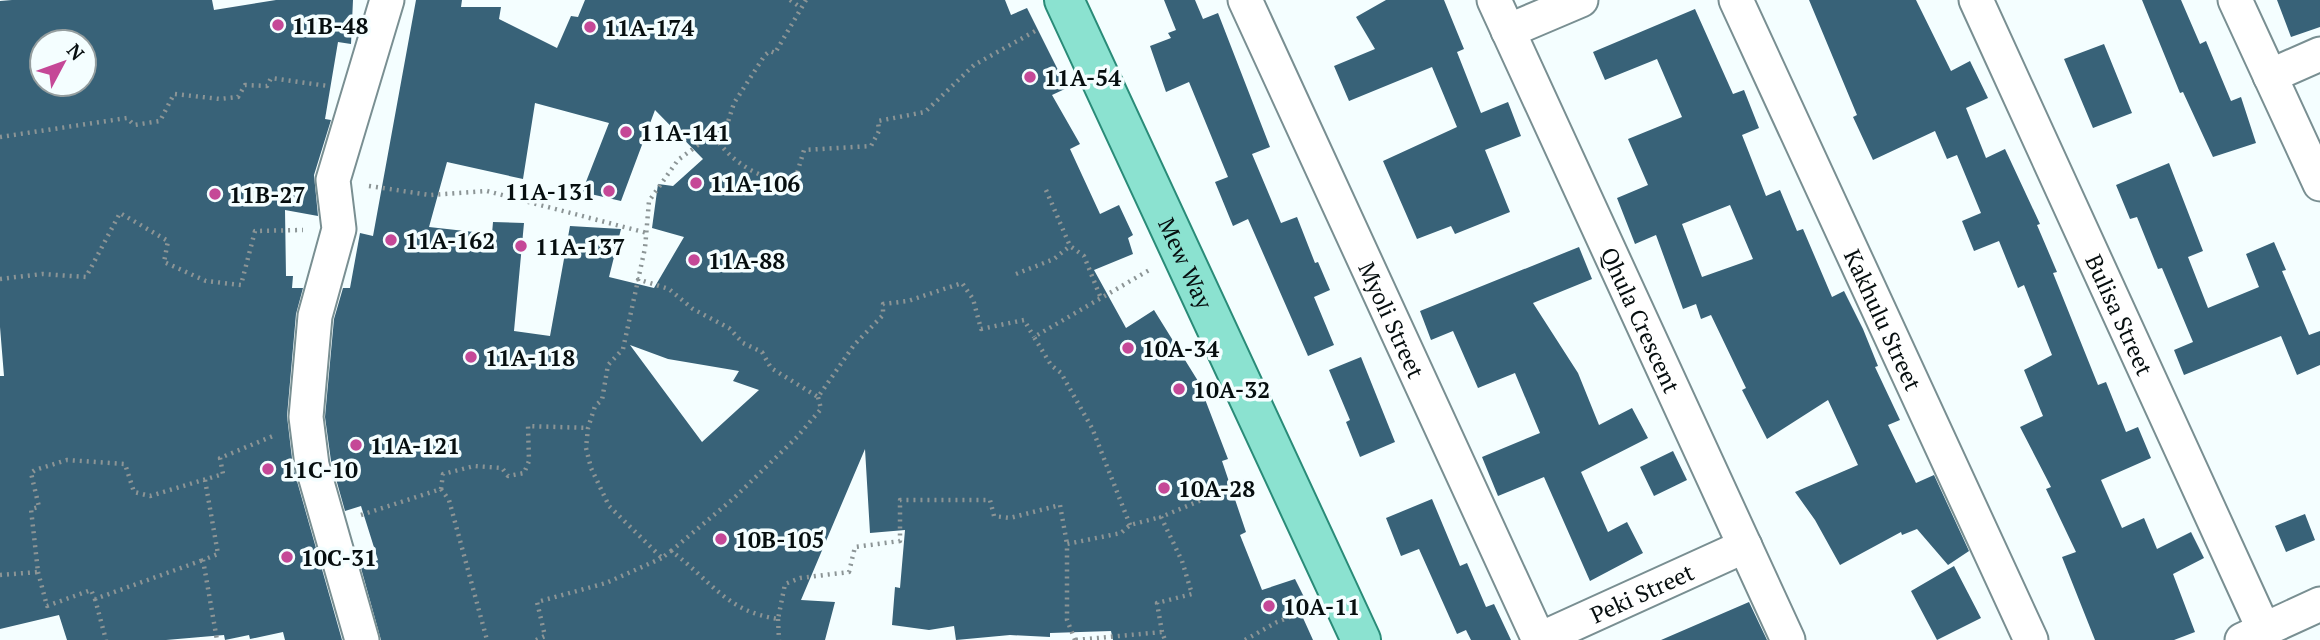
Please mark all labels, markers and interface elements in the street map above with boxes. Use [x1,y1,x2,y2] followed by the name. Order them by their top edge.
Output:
[292,10,368,41] place label: 11B-48
[604,12,694,43] place label: 11A-174
[270,17,286,33] marker: 11B-48
[582,19,598,35] marker: 11A-174
[28,28,98,98] north arrow
[62,38,91,66] text: N
[1044,62,1121,93] place label: 11A-54
[1022,69,1038,85] marker: 11A-54
[640,117,730,148] place label: 11A-141
[618,124,634,140] marker: 11A-141
[710,168,800,199] place label: 11A-106
[688,175,704,191] marker: 11A-106
[505,176,595,207] place label: 11A-131
[229,179,305,210] place label: 11B-27
[601,183,617,199] marker: 11A-131
[207,186,223,202] marker: 11B-27
[1152,212,1221,314] street label: Mew Way
[405,225,495,256] place label: 11A-162
[535,231,625,262] place label: 11A-137
[383,232,399,248] marker: 11A-162
[513,238,529,254] marker: 11A-137
[1594,242,1688,398] street label: Qhula Crescent
[1837,244,1929,396] street label: Kakhulu Street
[708,245,785,276] place label: 11A-88
[2079,249,2161,381] street label: Bulisa Street
[686,252,702,268] marker: 11A-88
[1352,257,1432,383] street label: Myoli Street
[1142,333,1219,364] place label: 10A-34
[1120,340,1136,356] marker: 10A-34
[485,342,575,373] place label: 11A-118
[463,349,479,365] marker: 11A-118
[1193,374,1270,405] place label: 10A-32
[1171,381,1187,397] marker: 10A-32
[370,430,460,461] place label: 11A-121
[348,437,364,453] marker: 11A-121
[282,454,358,485] place label: 11C-10
[260,461,276,477] marker: 11C-10
[1178,473,1255,504] place label: 10A-28
[1156,480,1172,496] marker: 10A-28
[735,524,824,555] place label: 10B-105
[713,531,729,547] marker: 10B-105
[301,542,377,573] place label: 10C-31
[279,549,295,565] marker: 10C-31
[1585,556,1699,630] street label: Peki Street
[1283,591,1360,622] place label: 10A-11
[1261,598,1277,614] marker: 10A-11

